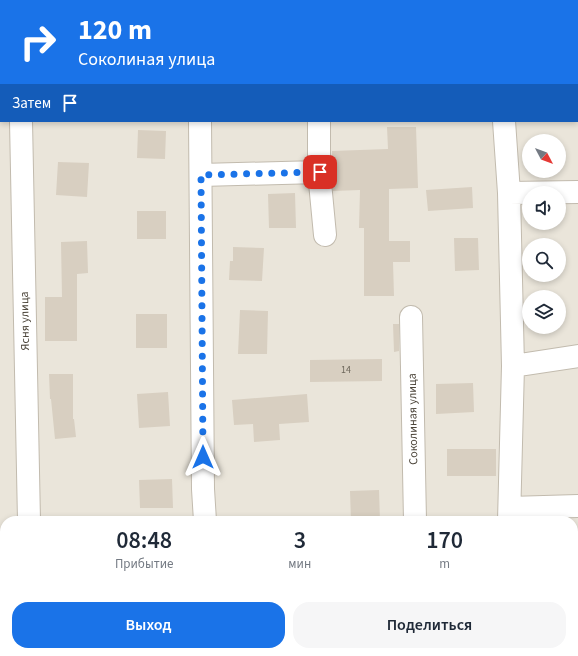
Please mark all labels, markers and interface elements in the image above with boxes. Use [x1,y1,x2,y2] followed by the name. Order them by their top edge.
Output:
[78,10,152,50] text: 120 m
[12,16,64,68] icon: right
[78,47,215,72] text: Соколиная улица
[59,92,81,114] icon: arrive
[12,93,51,114] text: Затем
[522,134,566,178] north arrow
[522,134,566,334] map controls
[303,155,337,189] pin
[309,161,331,183] icon: arrive
[522,186,566,230] button: sound
[522,238,566,282] button: search
[522,290,566,334] button: layers
[16,291,34,351] street label: Ясня улица
[341,363,351,377] house number: 14
[404,373,422,465] street label: Соколиная улица
[182,436,224,478] position arrow
[116,523,172,558] text: 08:48
[294,523,306,558] text: 3
[426,523,463,558] text: 170
[115,555,173,573] text: Прибытие
[288,555,311,573] text: мин
[439,555,450,573] text: m
[12,602,285,648] button: Выход
[293,602,566,648] button: Поделиться

